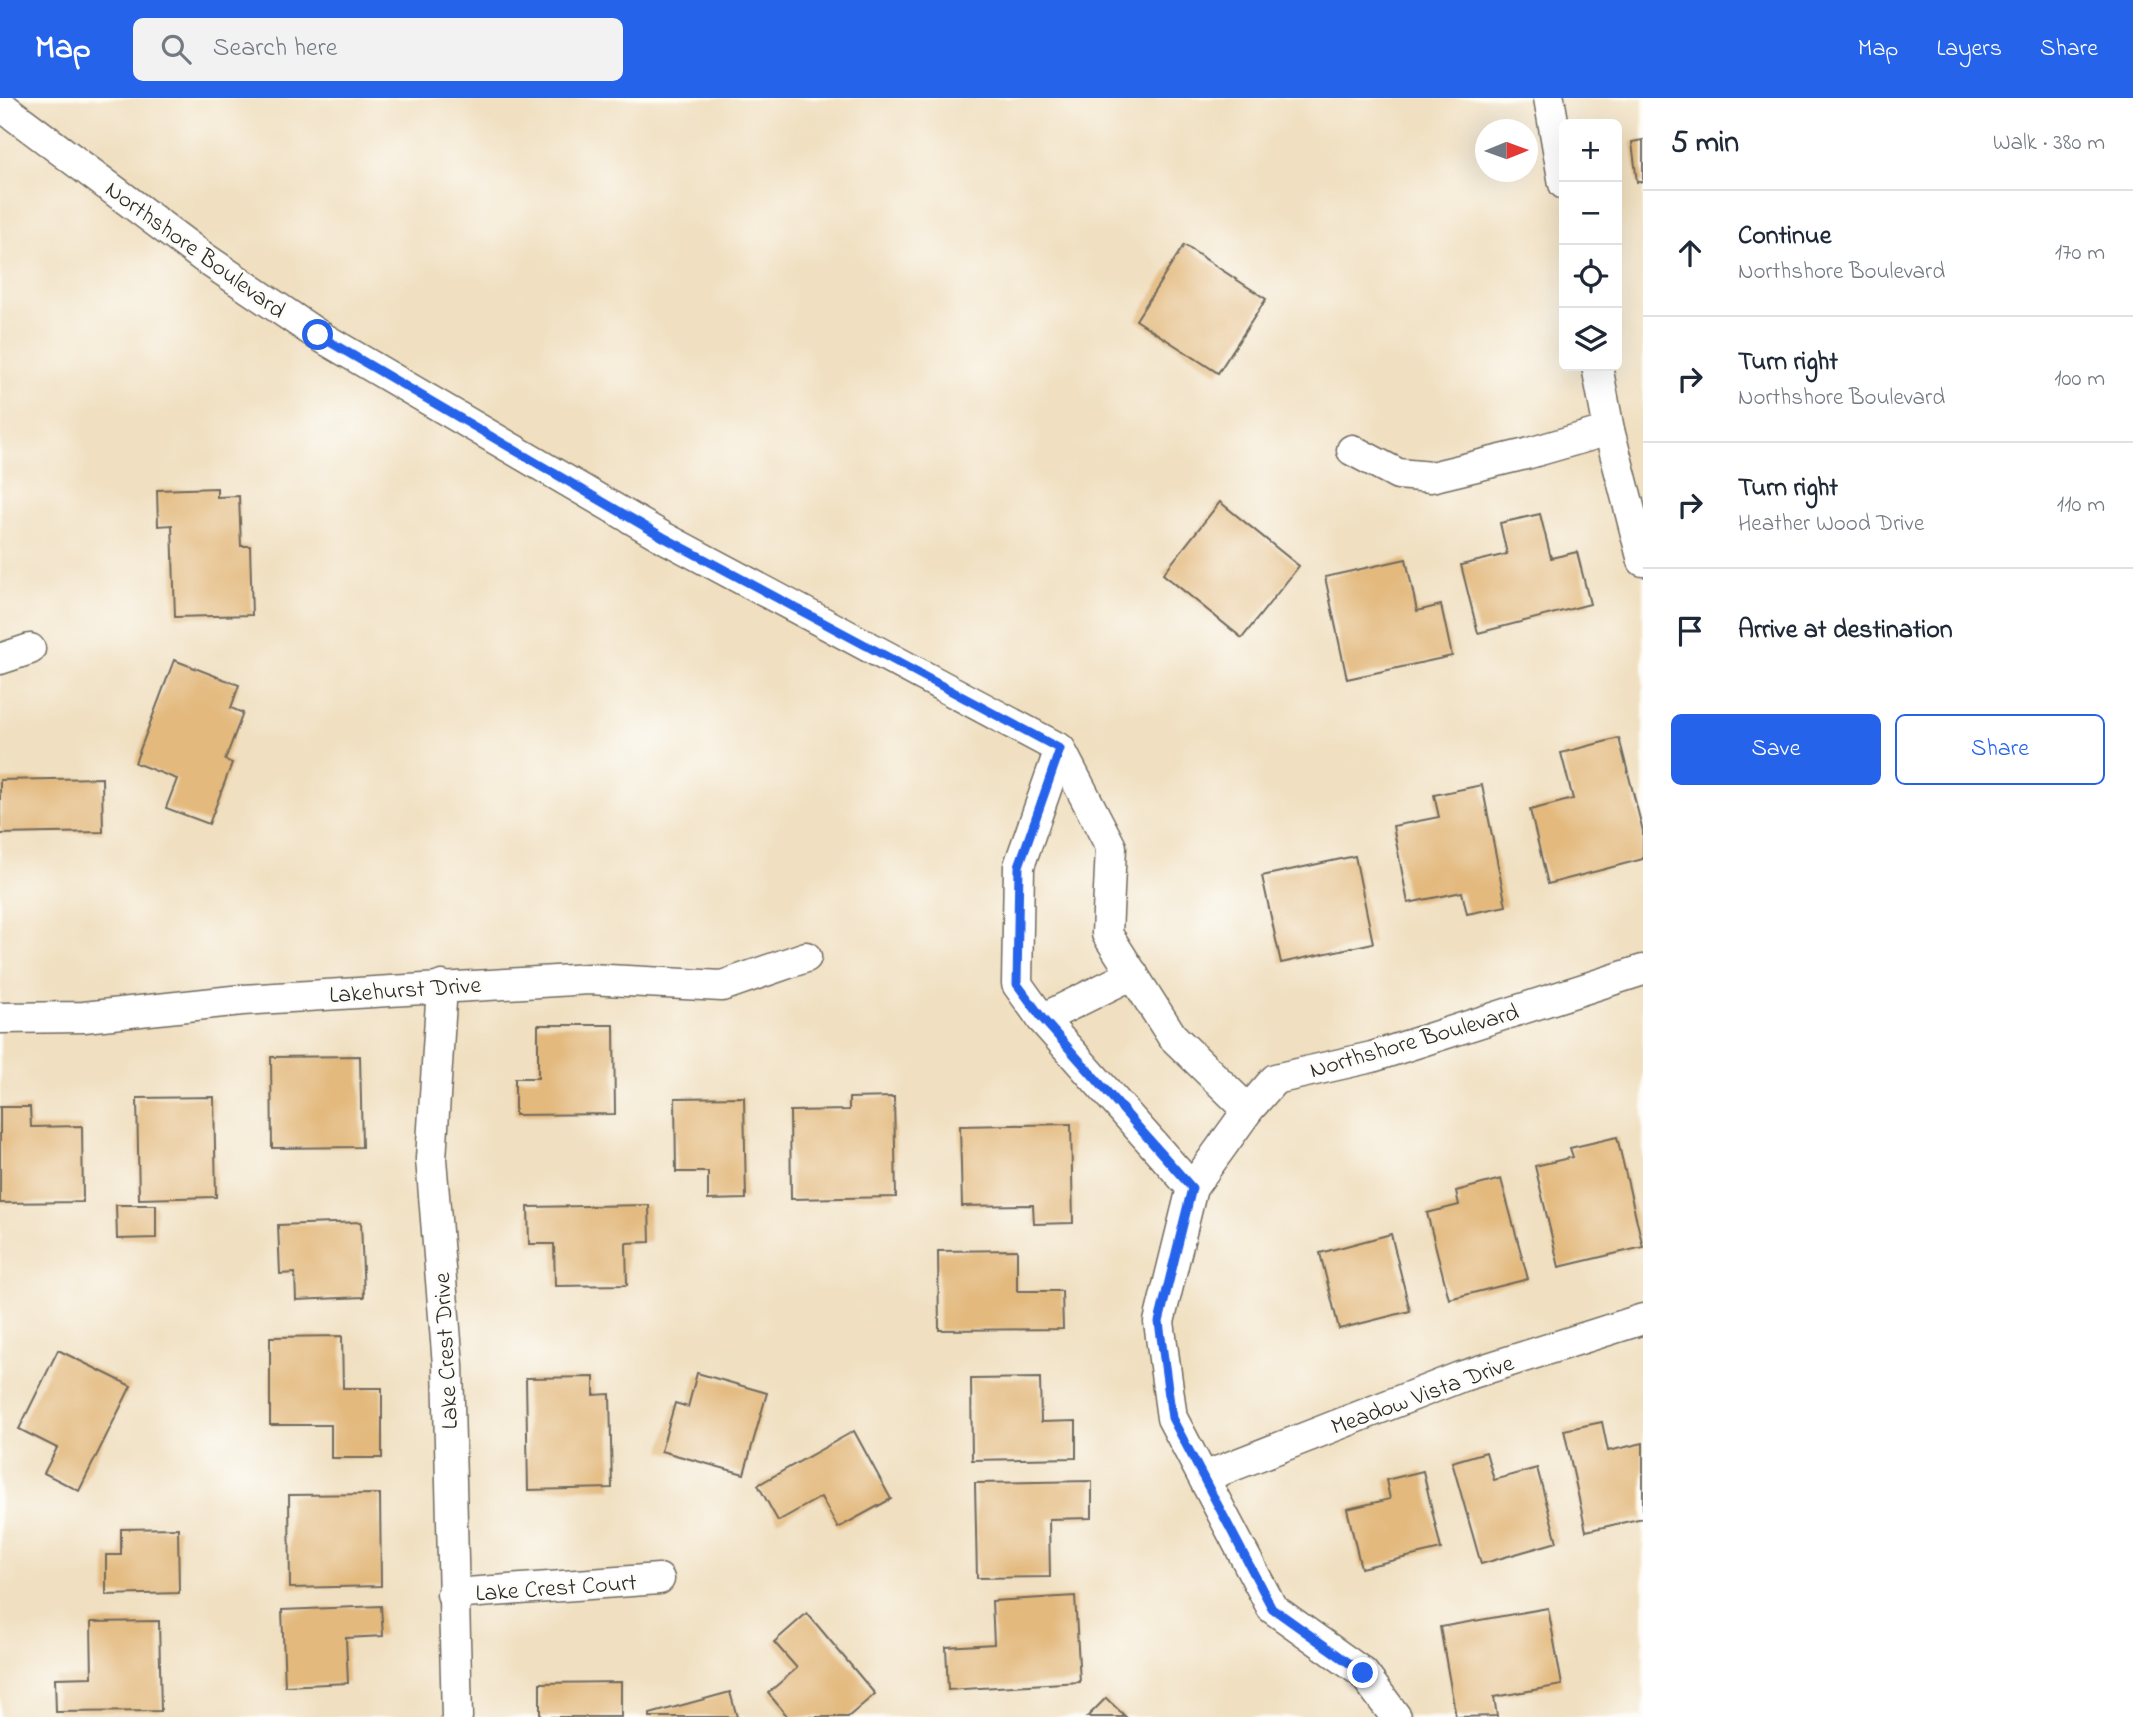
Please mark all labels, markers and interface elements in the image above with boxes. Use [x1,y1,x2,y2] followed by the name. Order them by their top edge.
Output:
[133,18,623,81] search box
[35,25,91,73] text: Map
[157,30,195,68] icon: search
[213,30,337,68] text: Search here
[1858,32,1898,67] text: Map
[1936,32,2002,67] text: Layers
[2040,32,2098,67] text: Share
[1475,119,1538,182] north arrow
[1559,119,1622,371] map controls
[1559,119,1622,182] button: +
[1671,122,1739,166] text: 5 min
[1993,127,2105,160] text: Walk · 380 m
[97,173,293,329] street label: Northshore Boulevard
[1559,182,1622,245] button: −
[1738,218,1831,256] text: Continue
[1671,234,1709,272] icon: ahead
[2055,237,2105,270] text: 170 m
[1559,245,1622,308] button: locate
[1738,256,1945,289] text: Northshore Boulevard
[1559,308,1622,371] button: layers
[302,319,333,350] route start
[1738,344,1838,382] text: Turn right
[1671,360,1709,398] icon: right
[2054,363,2105,396] text: 100 m
[1738,382,1945,415] text: Northshore Boulevard
[1738,470,1838,508] text: Turn right
[1671,486,1709,524] icon: right
[2057,489,2105,522] text: 110 m
[1738,508,1924,541] text: Heather Wood Drive
[1671,612,1709,650] icon: arrive
[1738,612,1953,650] text: Arrive at destination
[1671,714,1881,785] button: Save
[1895,714,2105,785] button: Share
[328,969,482,1014] street label: Lakehurst Drive
[1306,996,1524,1089] street label: Northshore Boulevard
[426,1271,469,1430] street label: Lake Crest Drive
[1327,1347,1519,1446] street label: Meadow Vista Drive
[474,1566,638,1613] street label: Lake Crest Court
[1347,1657,1378,1688] route end

